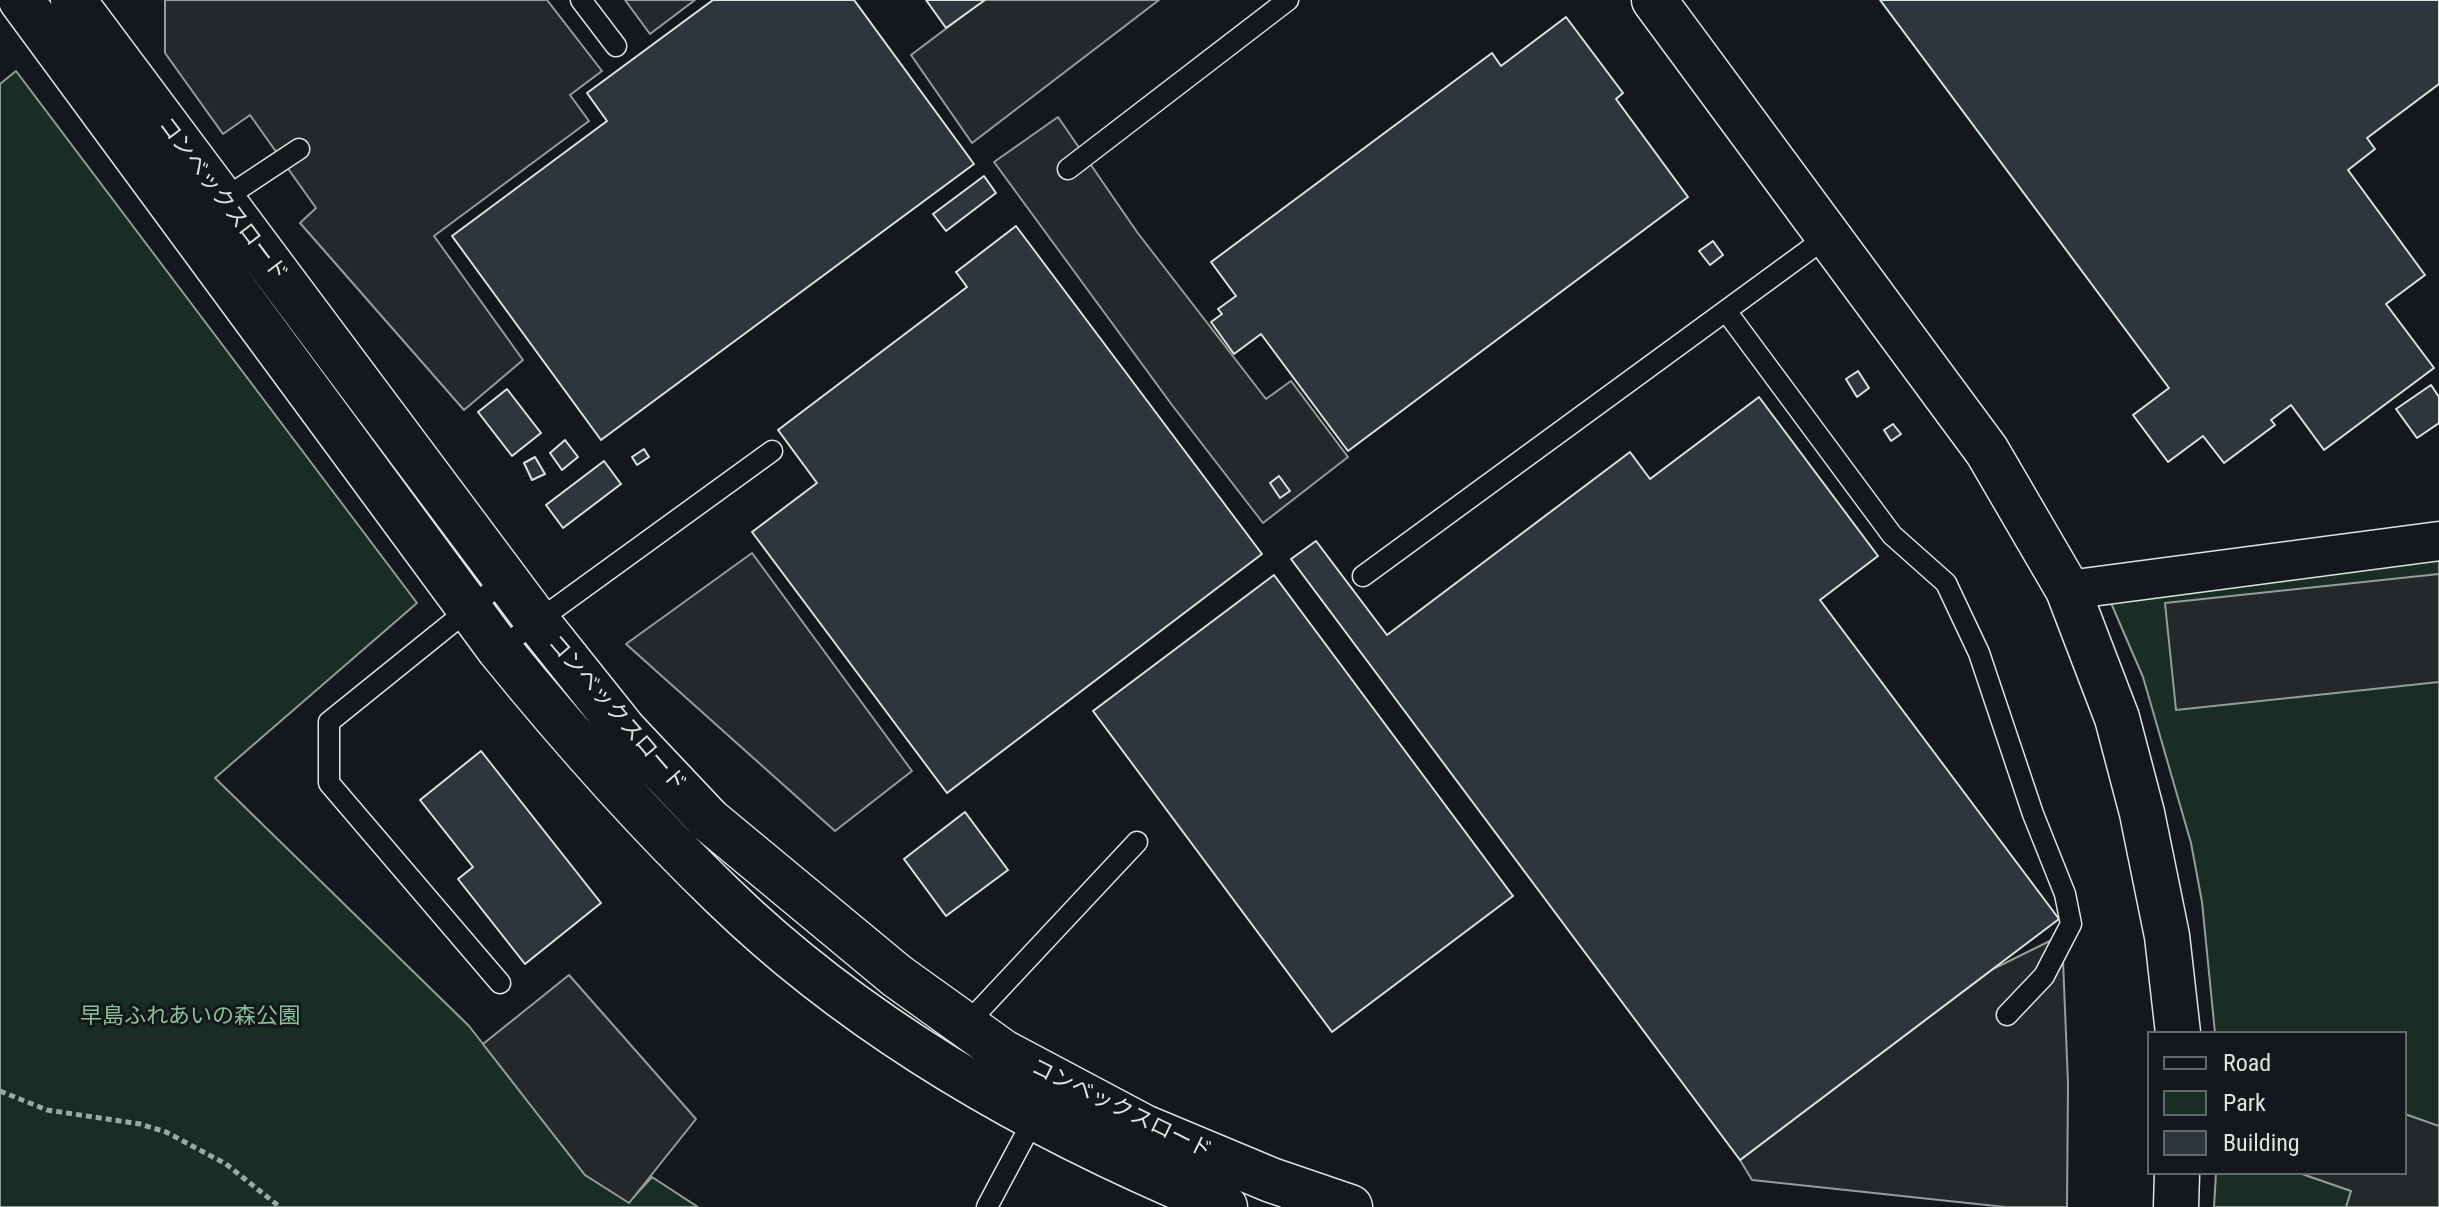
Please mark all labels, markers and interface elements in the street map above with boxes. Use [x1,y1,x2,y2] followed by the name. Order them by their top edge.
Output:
[152,113,292,287] street label: コンベックスロード
[541,631,691,797] street label: コンベックスロード
[80,1004,300,1030] park label: 早島ふれあいの森公園
[2147,1031,2407,1175] legend
[2223,1049,2271,1077] text: Road
[1026,1055,1216,1165] street label: コンベックスロード
[2223,1089,2266,1117] text: Park
[2223,1129,2300,1157] text: Building

